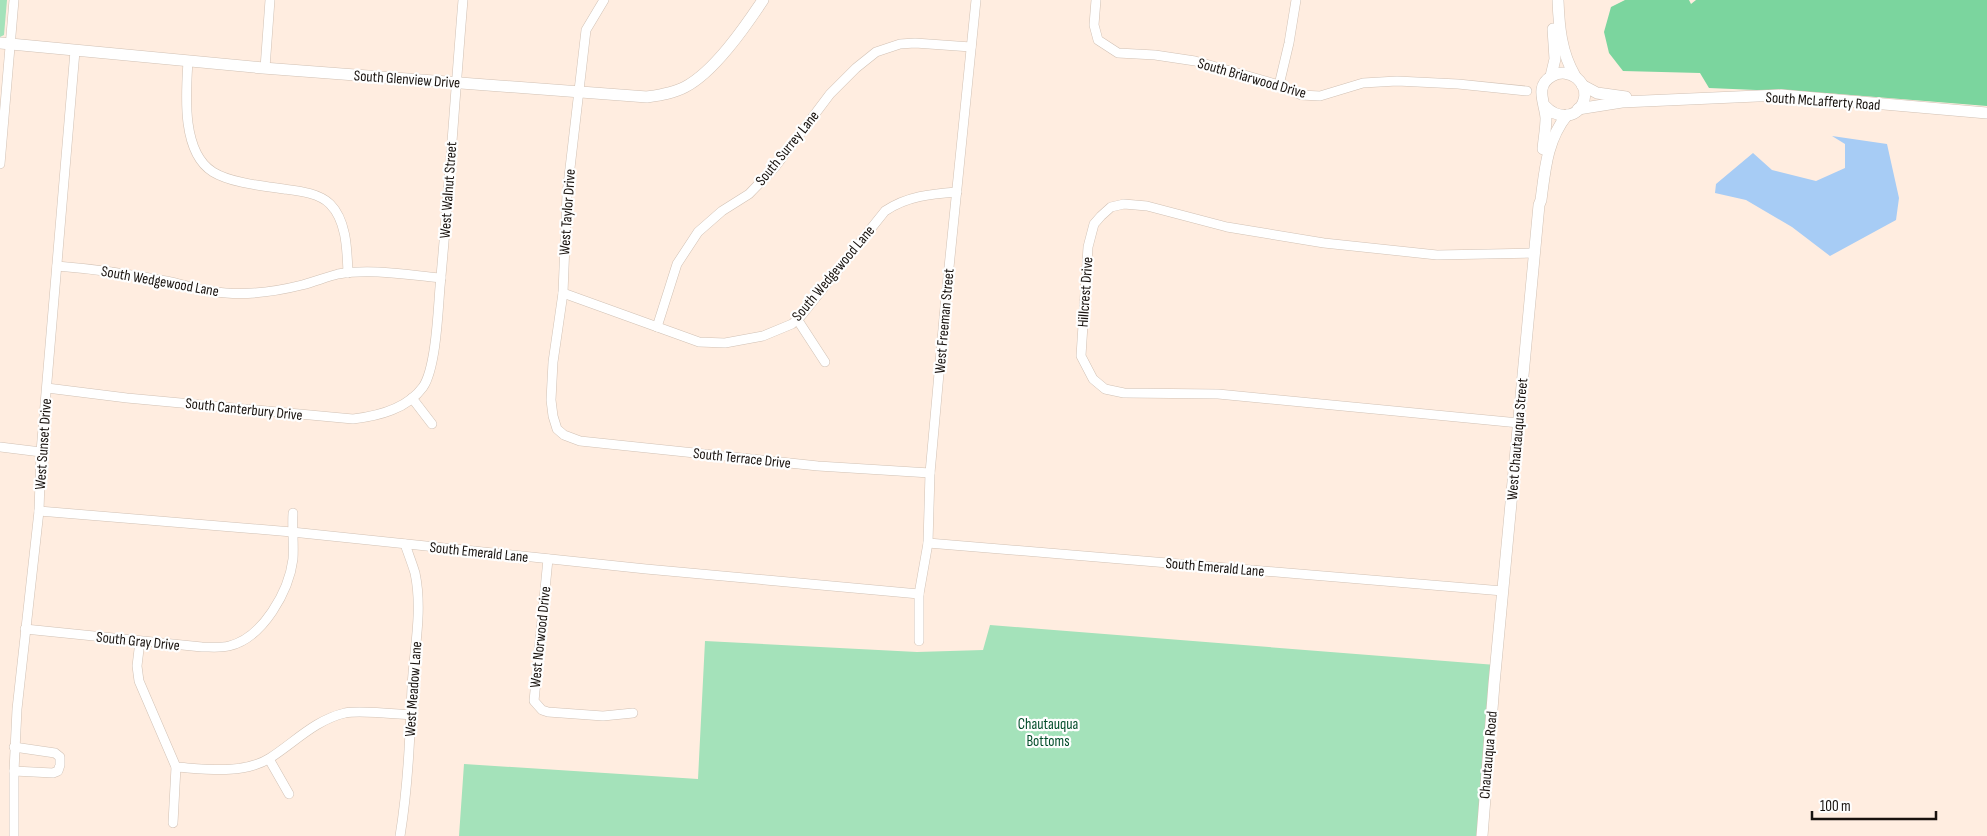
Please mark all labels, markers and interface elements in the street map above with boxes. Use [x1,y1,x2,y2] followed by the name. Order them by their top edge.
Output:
[1195,54,1308,103] street label: South Briarwood Drive
[353,66,461,93] street label: South Glenview Drive
[1765,88,1881,115] street label: South McLafferty Road
[751,107,823,190] street label: South Surrey Lane
[436,141,461,239] street label: West Walnut Street
[555,168,580,256] street label: West Taylor Drive
[788,222,879,325] street label: South Wedgewood Lane
[1074,256,1097,328] street label: Hillcrest Drive
[100,262,220,301] street label: South Wedgewood Lane
[930,267,959,374] street label: West Freeman Street
[1503,377,1532,501] street label: West Chautauqua Street
[184,394,303,425] street label: South Canterbury Drive
[31,398,56,490] street label: West Sunset Drive
[692,444,792,473] street label: South Terrace Drive
[429,538,529,567] street label: South Emerald Lane
[1165,554,1265,581] street label: South Emerald Lane
[526,585,555,689] street label: West Norwood Drive
[95,628,181,655] street label: South Gray Drive
[401,641,426,737] street label: West Meadow Lane
[1475,710,1502,800] street label: Chautauqua Road
[1018,715,1079,751] park label: Chautauqua Bottoms
[1812,788,1936,820] scale bar
[1820,797,1851,816] text: 100 m

